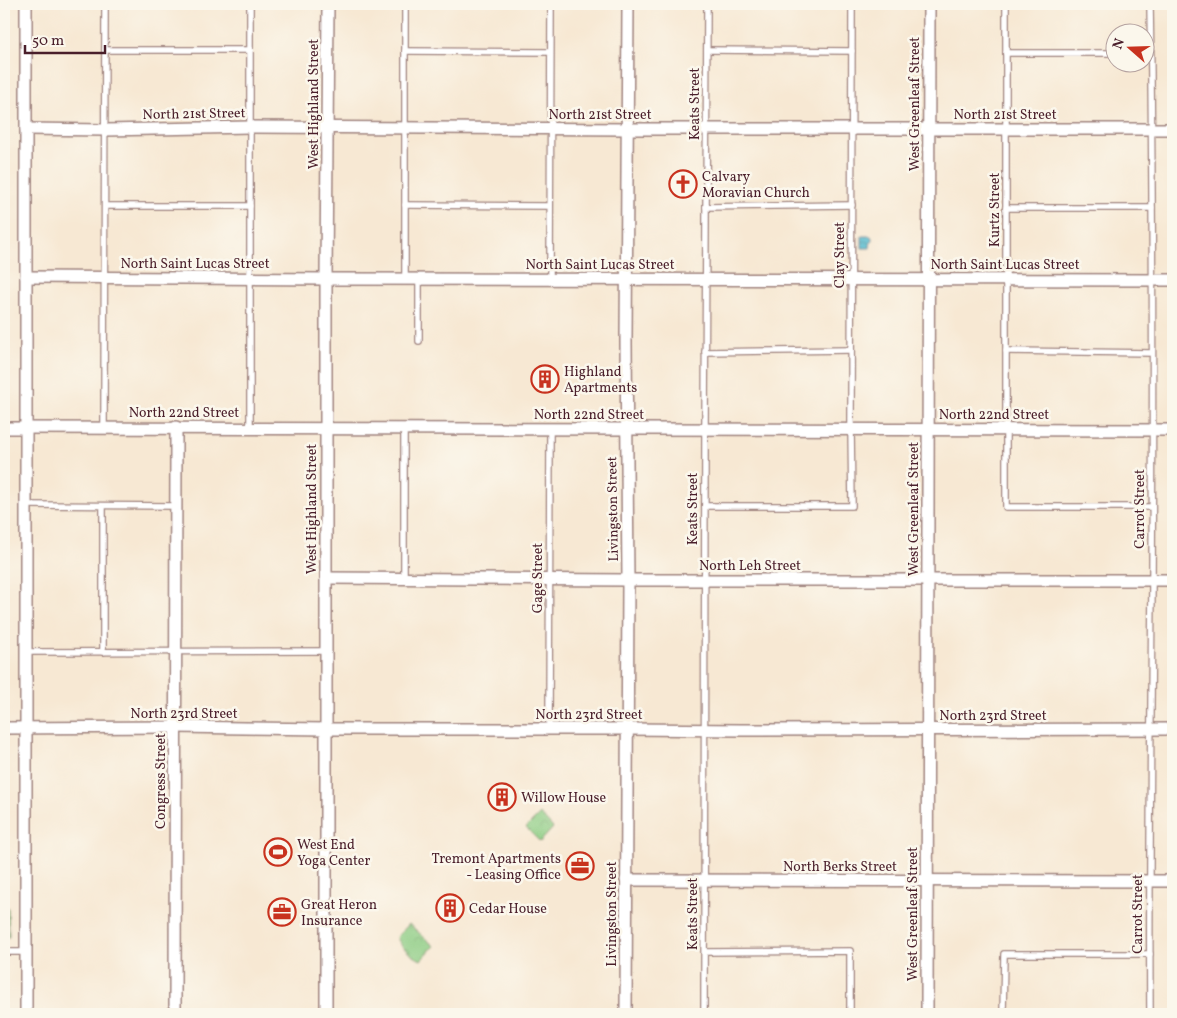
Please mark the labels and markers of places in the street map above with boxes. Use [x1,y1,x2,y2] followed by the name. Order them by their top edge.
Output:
[702,168,810,203] place label: Calvary Moravian Church
[668,169,698,199] church icon: Calvary Moravian Church
[564,363,637,398] place label: Highland Apartments
[530,364,560,394] building icon: Highland Apartments
[487,782,517,812] building icon: Willow House
[521,789,607,808] place label: Willow House
[297,836,370,871] place label: West End Yoga Center
[263,837,293,867] sports icon: West End Yoga Center
[432,850,561,885] place label: Tremont Apartments - Leasing Office
[565,851,595,881] office icon: Tremont Apartments - Leasing Office
[435,893,465,923] building icon: Cedar House
[301,896,377,931] place label: Great Heron Insurance
[267,897,297,927] office icon: Great Heron Insurance
[469,900,547,919] place label: Cedar House

